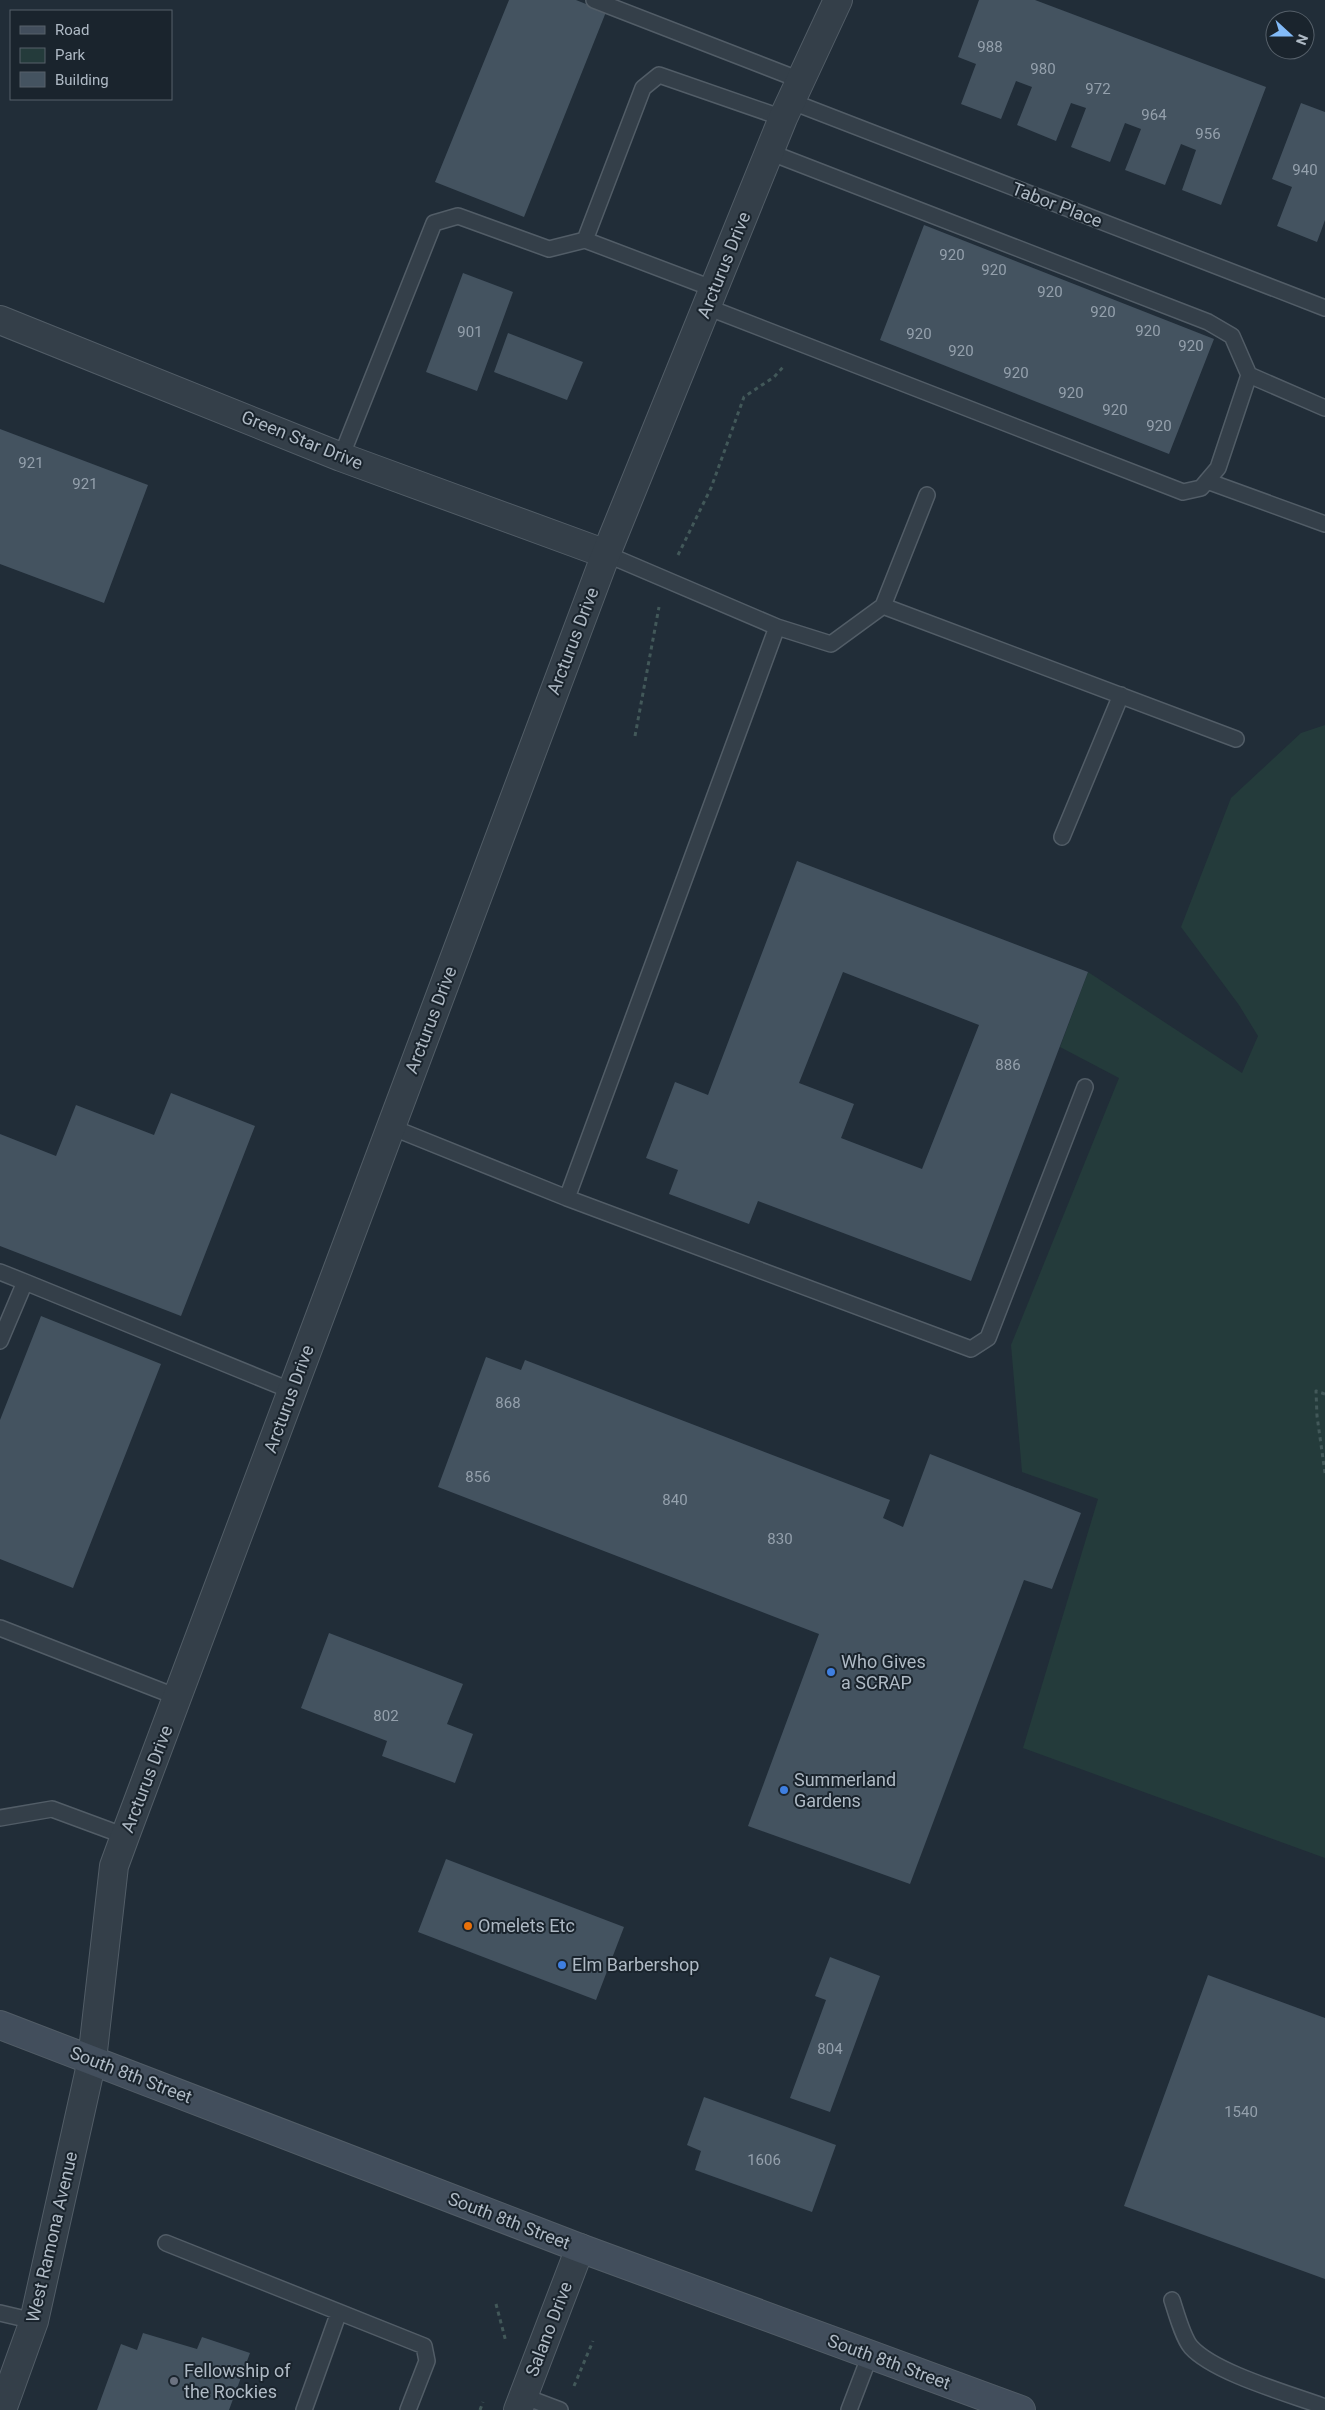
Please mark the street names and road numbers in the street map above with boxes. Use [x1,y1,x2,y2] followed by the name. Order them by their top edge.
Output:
[1009,178,1105,231] street label: Tabor Place
[693,208,754,321] street label: Arcturus Drive
[238,406,366,473] street label: Green Star Drive
[542,584,603,697] street label: Arcturus Drive
[400,963,461,1076] street label: Arcturus Drive
[259,1342,318,1456] street label: Arcturus Drive
[116,1722,177,1835] street label: Arcturus Drive
[67,2042,195,2107] street label: South 8th Street
[22,2149,81,2324] street label: West Ramona Avenue
[445,2188,573,2253] street label: South 8th Street
[521,2278,576,2379] street label: Salano Drive
[825,2330,953,2393] street label: South 8th Street

